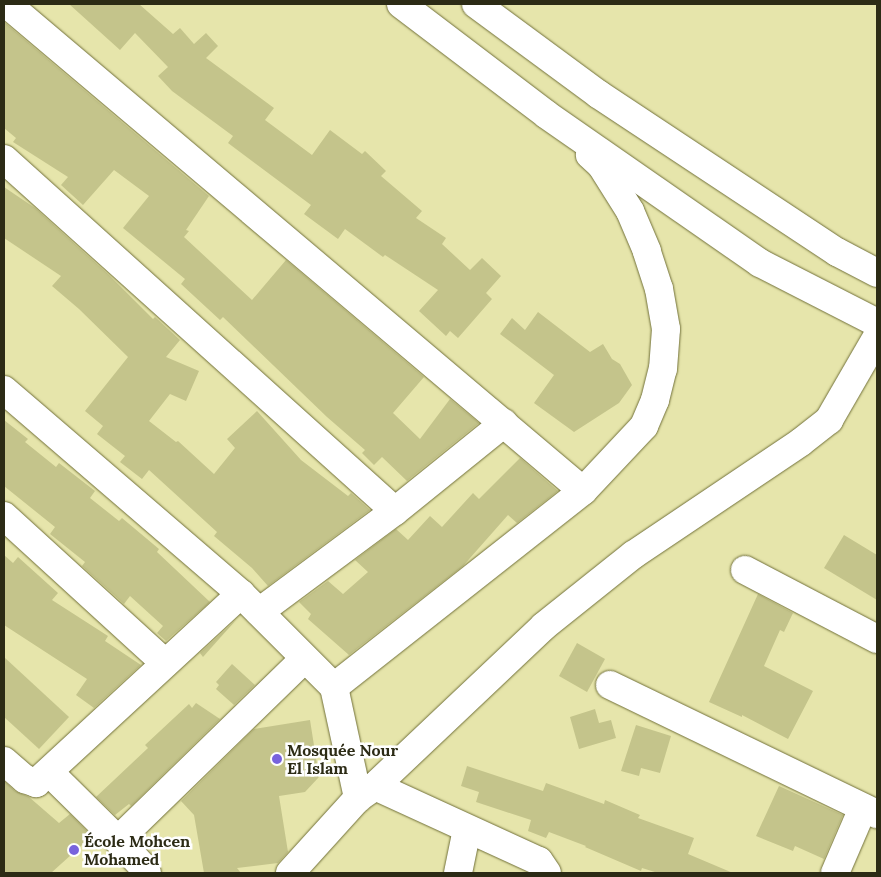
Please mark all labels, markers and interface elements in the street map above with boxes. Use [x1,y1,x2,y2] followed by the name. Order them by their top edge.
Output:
[287,740,398,778] place label: Mosquée Nour El Islam
[271,753,283,765] marker: Mosquée Nour El Islam
[84,831,190,869] place label: École Mohcen Mohamed
[68,844,80,856] marker: École Mohcen Mohamed

